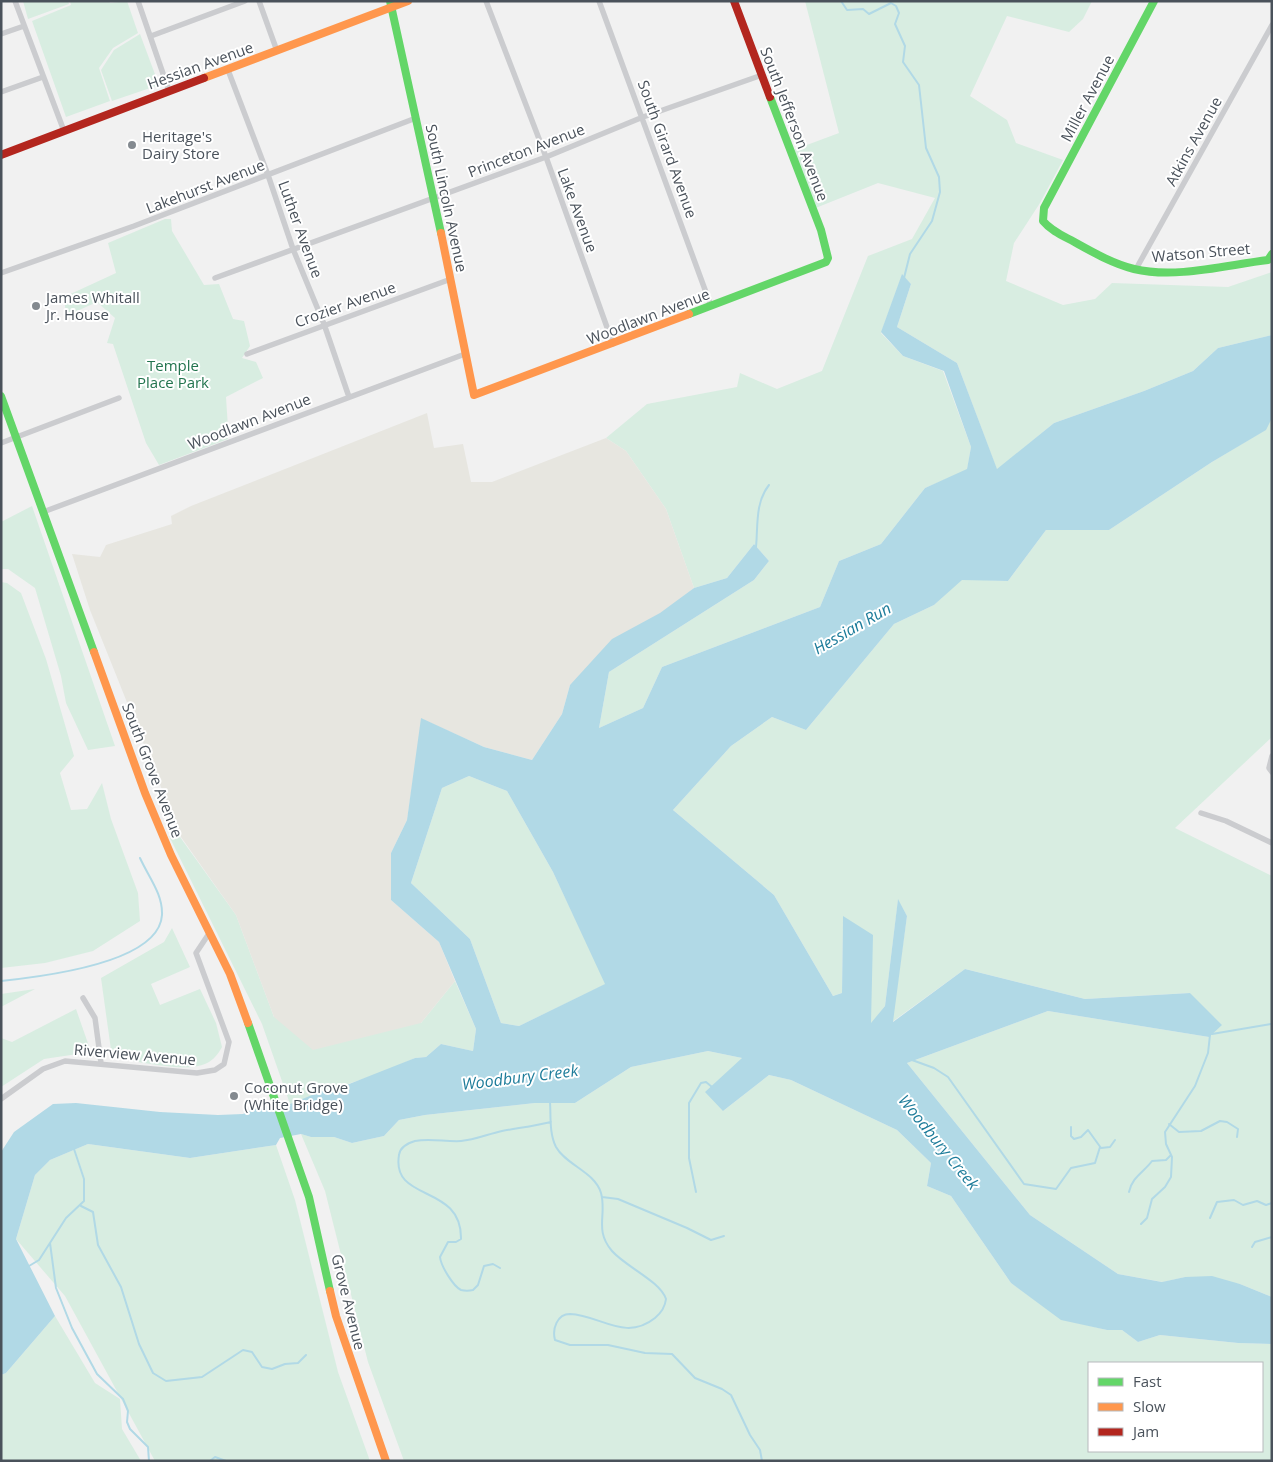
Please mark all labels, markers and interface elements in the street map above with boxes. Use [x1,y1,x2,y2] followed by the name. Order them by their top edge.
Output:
[144,37,256,93] street label: Hessian Avenue
[756,44,834,204] street label: South Jefferson Avenue
[1056,51,1118,145] street label: Miller Avenue
[634,77,702,221] street label: South Girard Avenue
[1160,93,1226,189] street label: Atkins Avenue
[465,119,587,181] street label: Princeton Avenue
[422,122,472,274] street label: South Lincoln Avenue
[142,126,220,163] place label: Heritage's Dairy Store
[126,139,138,151] marker: Heritage's Dairy Store
[143,154,267,218] street label: Lakehurst Avenue
[553,165,603,255] street label: Lake Avenue
[274,178,328,280] street label: Luther Avenue
[1151,238,1251,266] street label: Watson Street
[292,276,398,332] street label: Crozier Avenue
[584,283,712,349] street label: Woodlawn Avenue
[44,287,140,324] place label: James Whitall Jr. House
[30,300,42,312] marker: James Whitall Jr. House
[137,355,209,392] park label: Temple Place Park
[185,388,313,454] street label: Woodlawn Avenue
[809,597,895,659] water label: Hessian Run
[118,700,188,840] street label: South Grove Avenue
[73,1039,197,1069] street label: Riverview Avenue
[461,1059,580,1095] water label: Woodbury Creek
[244,1077,348,1114] place label: Coconut Grove (White Bridge)
[228,1090,240,1102] marker: Coconut Grove (White Bridge)
[894,1090,985,1195] water label: Woodbury Creek
[327,1252,371,1352] street label: Grove Avenue
[1088,1362,1263,1452] legend
[1133,1371,1162,1391] text: Fast
[1133,1396,1166,1416] text: Slow
[1131,1421,1159,1441] text: Jam

